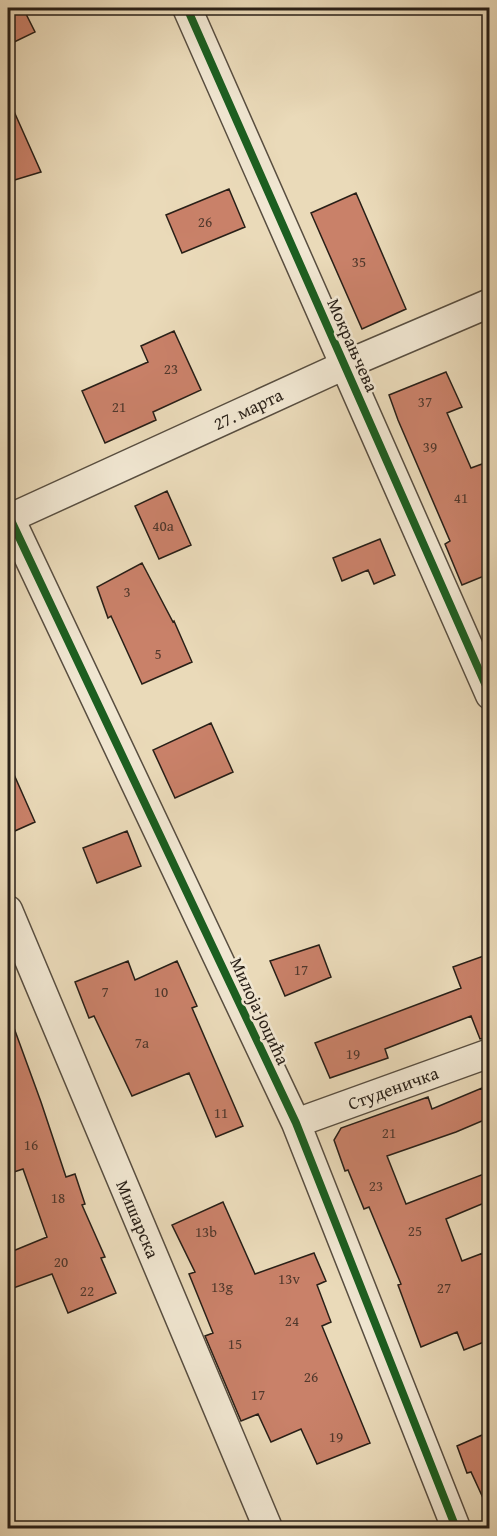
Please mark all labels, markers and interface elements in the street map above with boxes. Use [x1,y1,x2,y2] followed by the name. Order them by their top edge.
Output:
[198,211,212,232] house number: 26
[352,251,366,272] house number: 35
[320,294,386,397] street label: Мокрањчева
[164,358,178,379] house number: 23
[209,381,288,437] street label: 27. марта
[418,391,432,412] house number: 37
[112,396,126,417] house number: 21
[423,436,437,457] house number: 39
[454,487,468,508] house number: 41
[152,515,174,536] house number: 40a
[123,581,131,602] house number: 3
[154,643,162,664] house number: 5
[223,953,297,1070] street label: Милоја Јоцића
[294,959,308,980] house number: 17
[101,981,109,1002] house number: 7
[154,981,168,1002] house number: 10
[135,1032,149,1053] house number: 7a
[346,1043,360,1064] house number: 19
[344,1059,442,1117] street label: Студеничка
[214,1102,228,1123] house number: 11
[382,1122,396,1143] house number: 21
[24,1134,38,1155] house number: 16
[369,1175,383,1196] house number: 23
[109,1176,167,1263] street label: Мишарска
[51,1187,65,1208] house number: 18
[408,1220,422,1241] house number: 25
[195,1221,217,1242] house number: 13b
[54,1251,68,1272] house number: 20
[278,1268,300,1289] house number: 13v
[211,1276,233,1297] house number: 13g
[437,1277,451,1298] house number: 27
[80,1280,94,1301] house number: 22
[285,1310,299,1331] house number: 24
[228,1333,242,1354] house number: 15
[304,1366,318,1387] house number: 26
[251,1384,265,1405] house number: 17
[329,1426,343,1447] house number: 19

